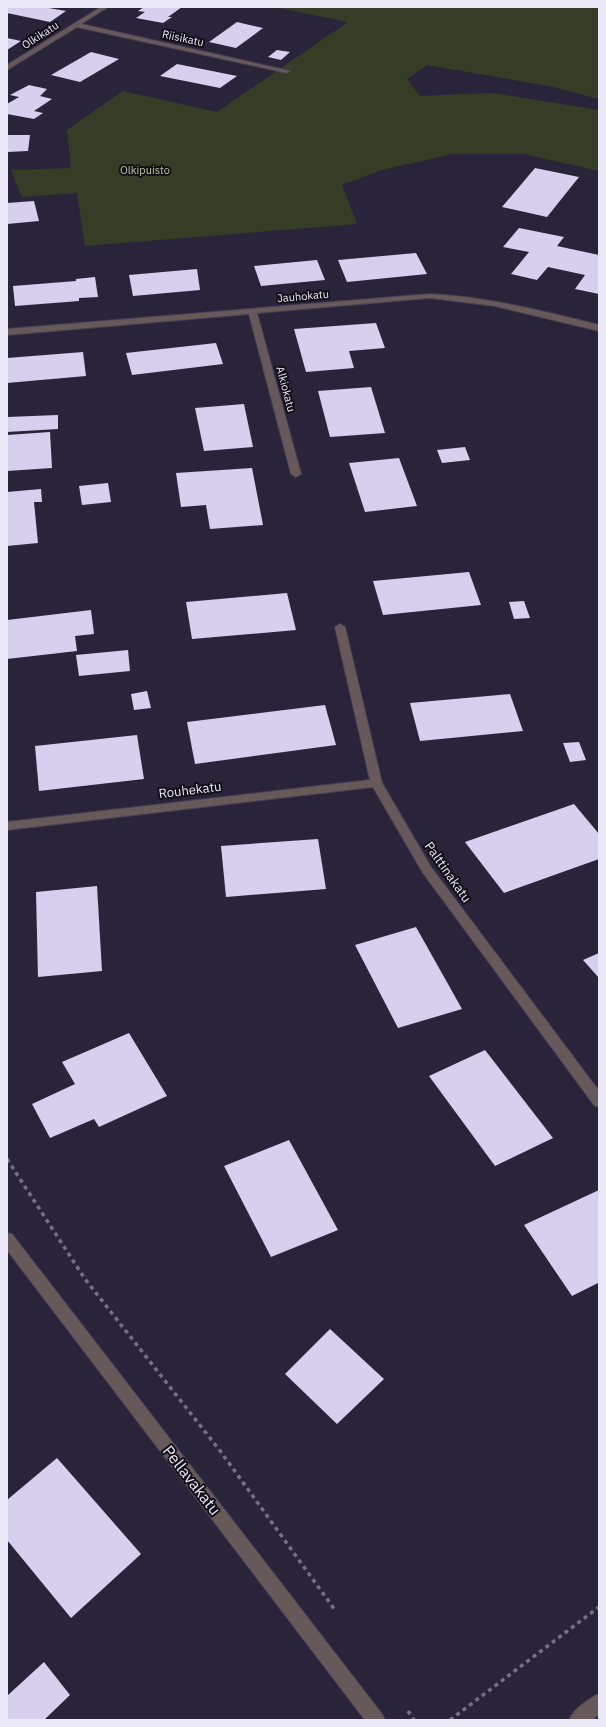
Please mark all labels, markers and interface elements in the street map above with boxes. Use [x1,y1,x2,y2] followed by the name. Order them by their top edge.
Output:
[19,18,61,52] street label: Olkikatu
[161,27,205,49] street label: Riisikatu
[120,163,170,177] park label: Olkipuisto
[277,287,329,305] street label: Jauhokatu
[273,365,299,413] street label: Alkiokatu
[158,778,222,802] street label: Rouhekatu
[421,838,475,906] street label: Palttinakatu
[159,1441,225,1519] street label: Pellavakatu

